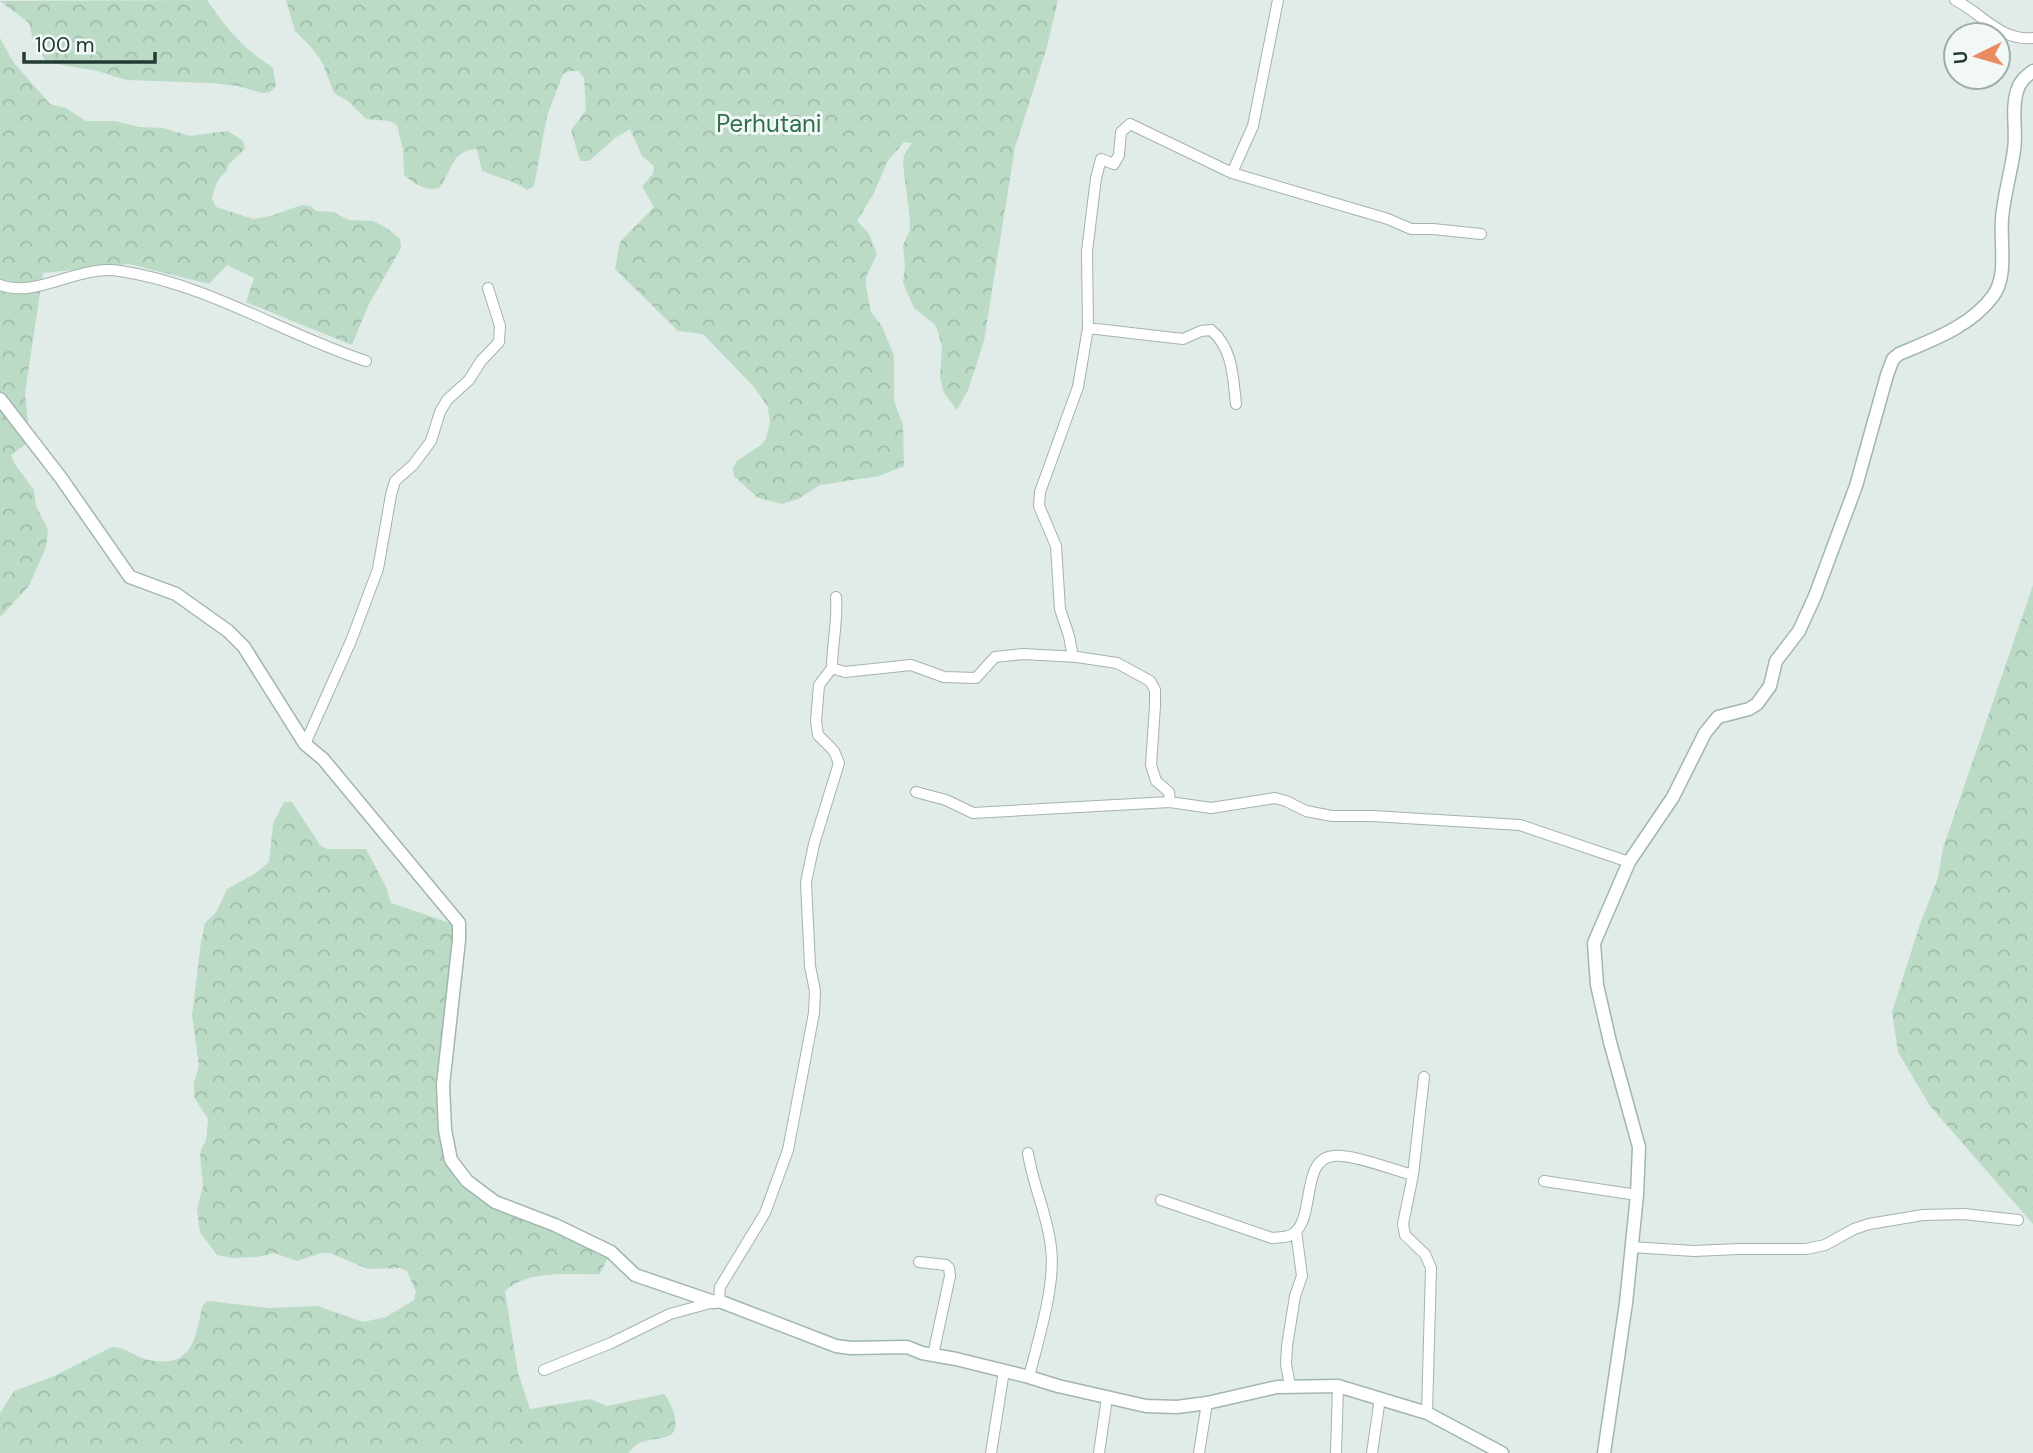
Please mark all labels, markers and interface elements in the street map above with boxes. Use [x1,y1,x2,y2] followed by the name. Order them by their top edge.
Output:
[24,21,156,65] scale bar
[1942,21,2012,91] north arrow
[35,31,95,59] text: 100 m
[1948,50,1974,65] text: U
[716,108,822,139] park label: Perhutani

